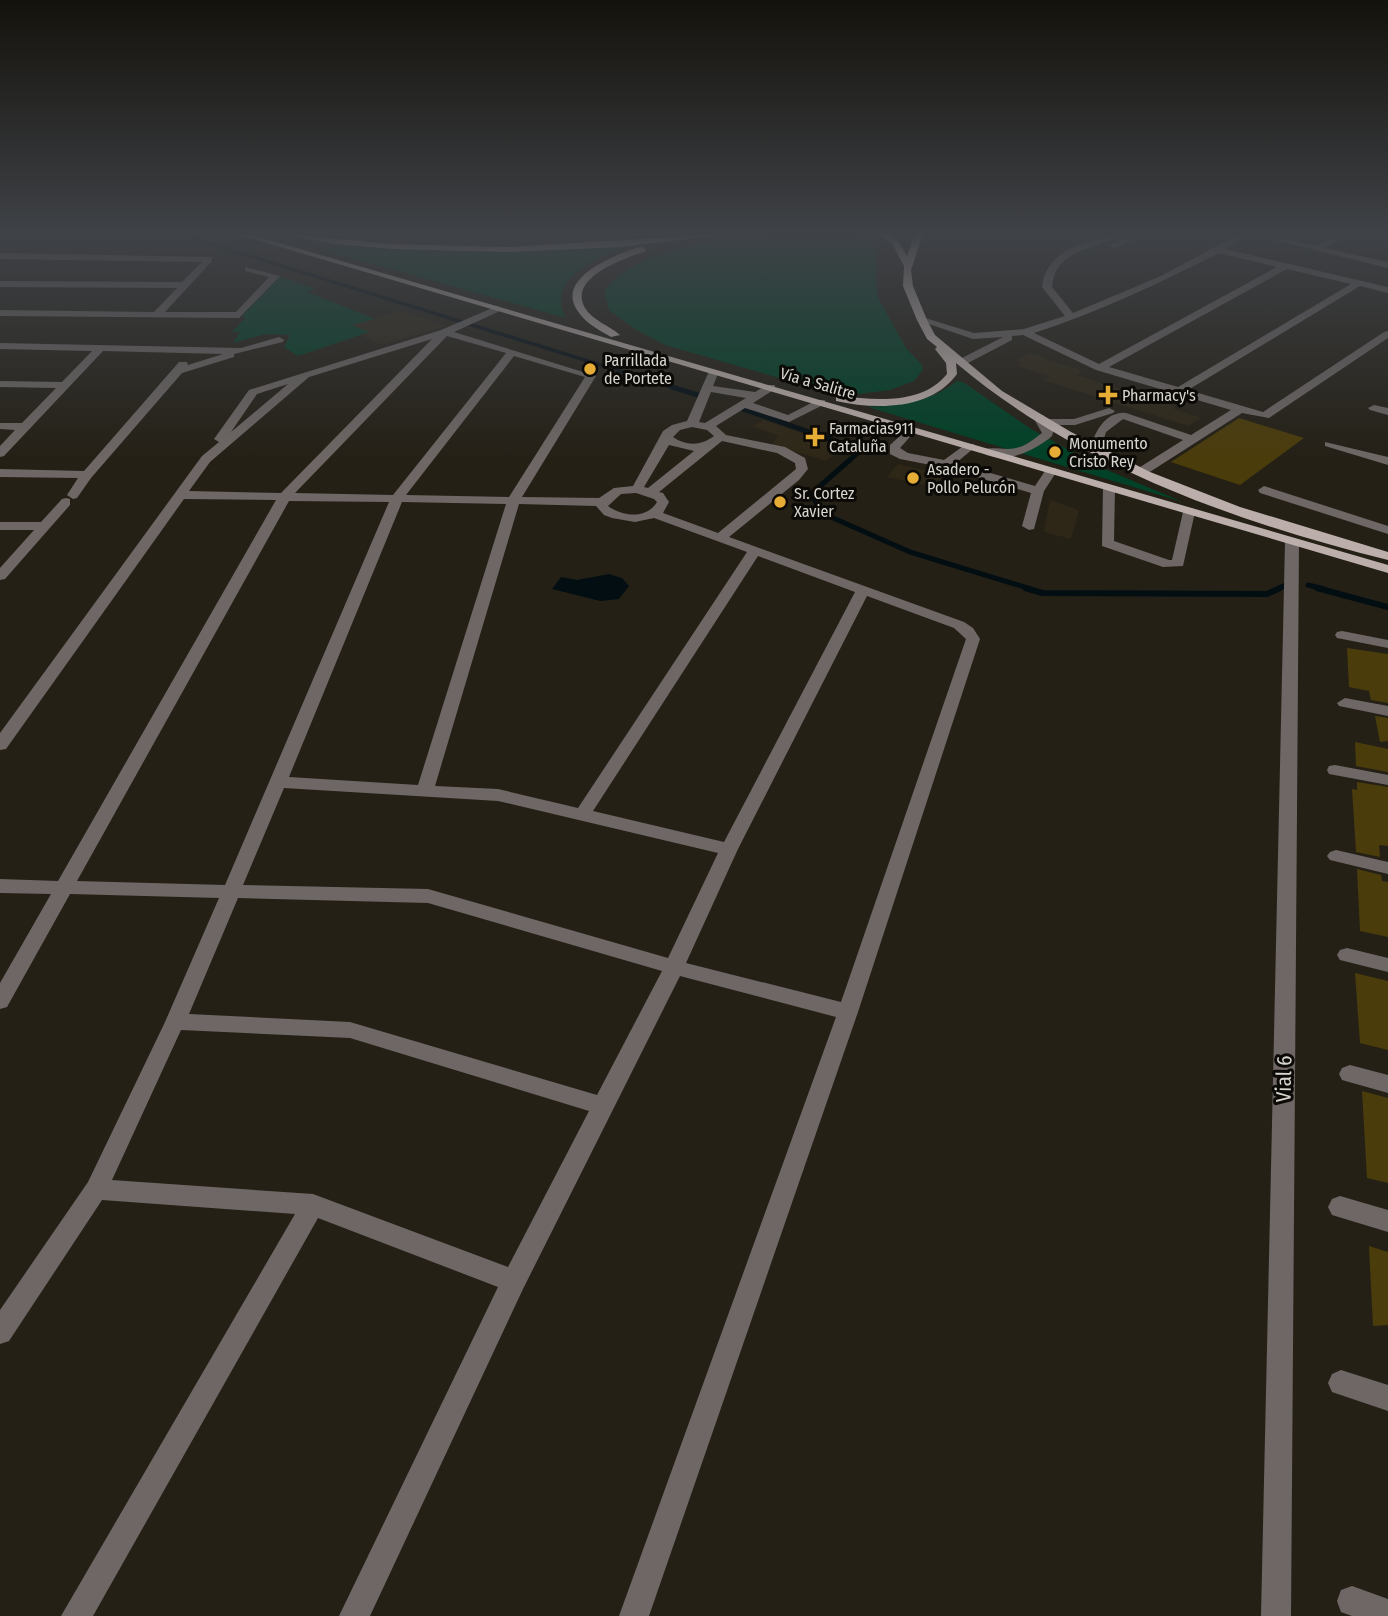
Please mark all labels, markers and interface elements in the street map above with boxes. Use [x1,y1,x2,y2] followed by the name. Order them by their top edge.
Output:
[604,351,672,388] place label: Parrillada de Portete
[582,361,598,377] marker: Parrillada de Portete
[778,364,858,403] street label: Vía a Salitre
[1122,386,1196,405] place label: Pharmacy's
[1100,387,1116,403] marker: Pharmacy's
[829,419,914,456] place label: Farmacias911 Cataluña
[807,429,823,445] marker: Farmacias911 Cataluña
[1069,434,1148,471] place label: Monumento Cristo Rey
[1047,444,1063,460] marker: Monumento Cristo Rey
[927,460,1016,497] place label: Asadero - Pollo Pelucón
[905,470,921,486] marker: Asadero - Pollo Pelucón
[794,484,854,521] place label: Sr. Cortez Xavier
[772,494,788,510] marker: Sr. Cortez Xavier
[1271,1055,1297,1103] street label: Vial 6

